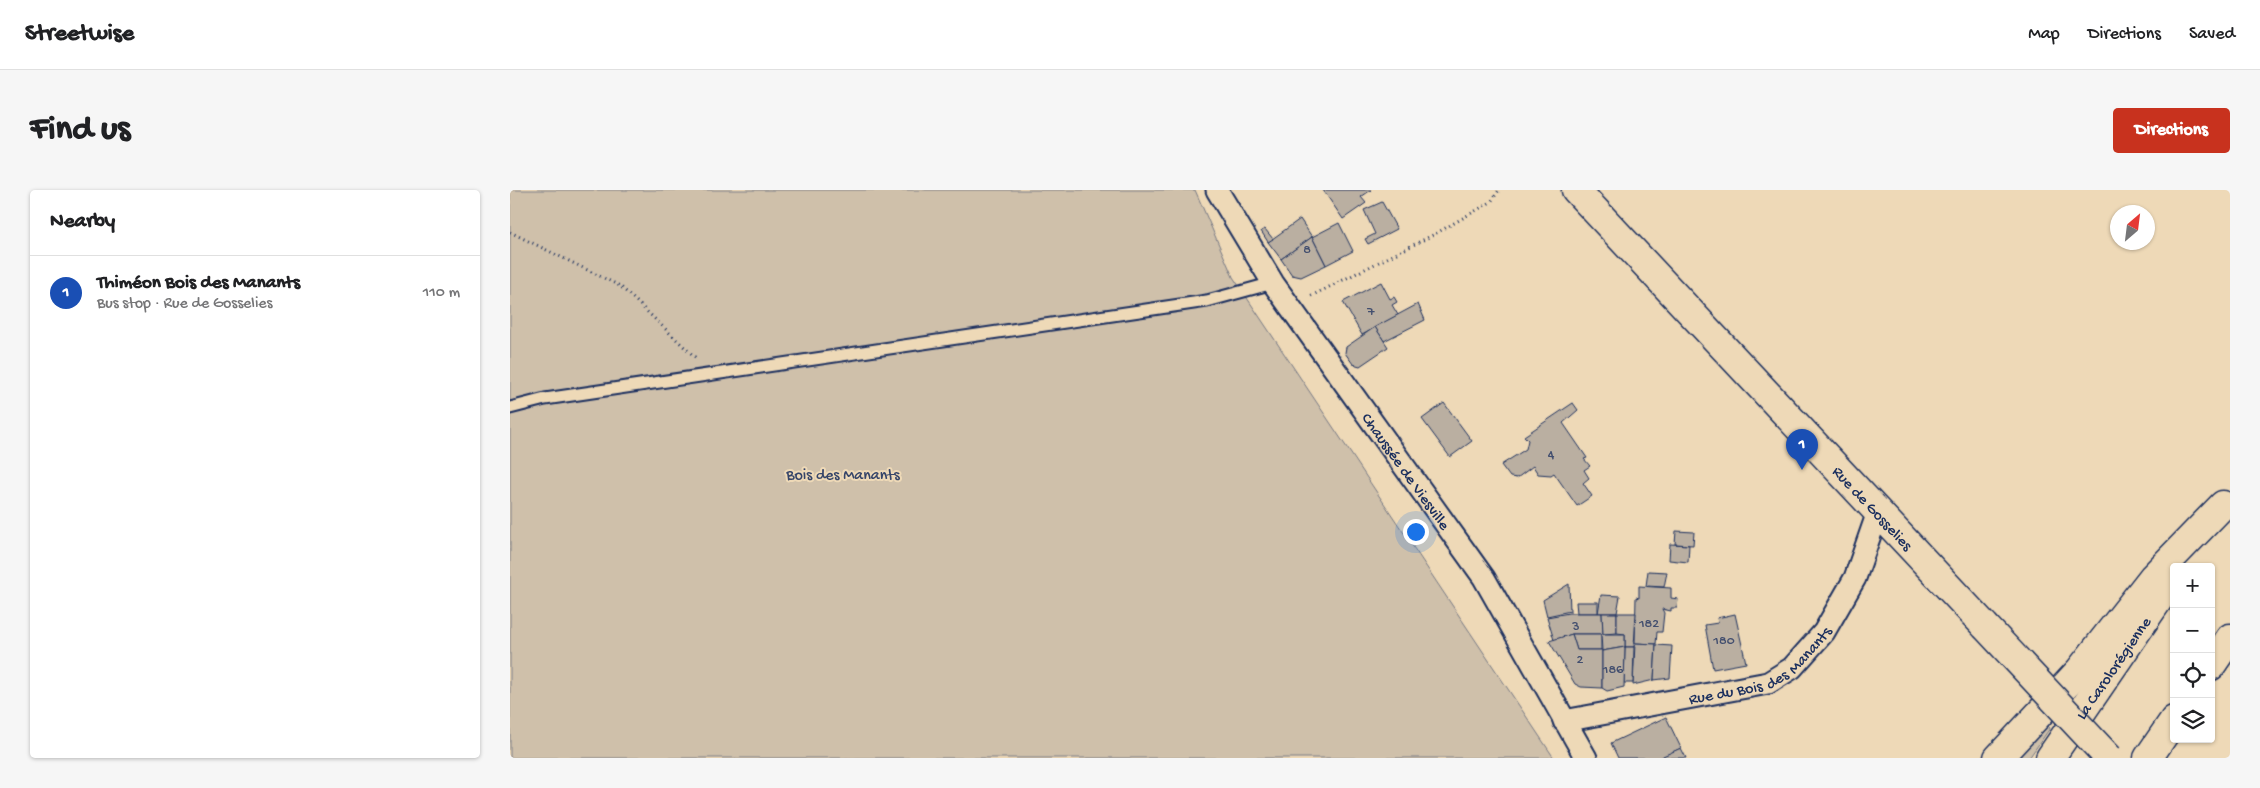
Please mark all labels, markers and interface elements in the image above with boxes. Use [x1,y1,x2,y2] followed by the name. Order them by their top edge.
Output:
[25,20,134,49] text: Streetwise
[2028,24,2060,45] text: Map
[2088,24,2161,45] text: Directions
[2189,24,2235,45] text: Saved
[2113,108,2230,153] button: Directions
[30,110,130,151] text: Find us
[2110,205,2155,250] north arrow
[50,210,115,235] text: Nearby
[1303,242,1311,259] house number: 8
[97,272,300,295] text: Thiméon Bois des Manants
[63,284,69,303] text: 1
[423,284,460,303] text: 110 m
[97,295,273,314] text: Bus stop · Rue de Gosselies
[1366,304,1375,321] house number: 7
[1356,410,1453,535] street label: Chaussée de Viesville
[1786,429,1818,470] pin: 1
[1548,447,1555,464] house number: 4
[1827,463,1916,557] street label: Rue de Gosselies
[785,467,901,486] park label: Bois des Manants
[1403,519,1429,545] your location
[2170,563,2215,743] map controls
[2170,563,2215,608] button: +
[2170,608,2215,653] button: −
[2073,614,2157,724] street label: La Carolorégienne
[1638,616,1659,633] house number: 182
[1571,619,1580,636] house number: 3
[1688,624,1838,711] street label: Rue du Bois des Manants
[1712,633,1735,650] house number: 180
[1577,652,1584,669] house number: 2
[2170,653,2215,698] button: locate
[1602,662,1624,679] house number: 186
[2170,698,2215,743] button: layers

